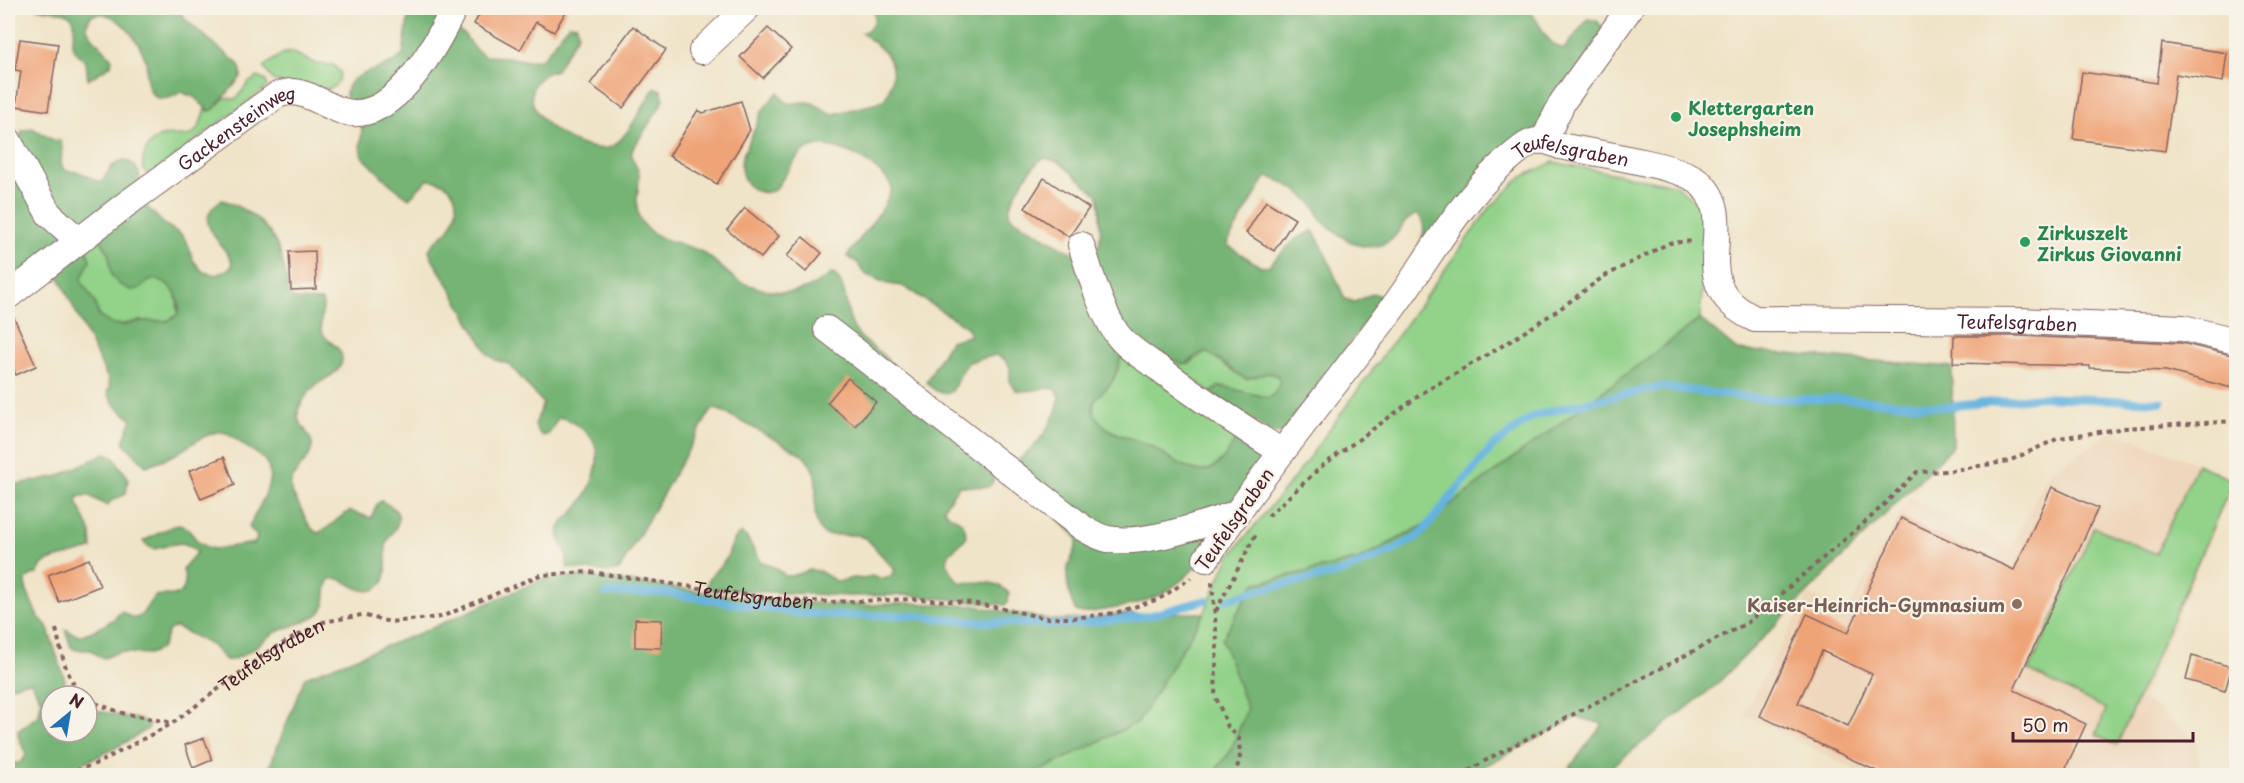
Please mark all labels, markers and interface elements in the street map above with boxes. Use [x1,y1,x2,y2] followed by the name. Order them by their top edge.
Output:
[171,78,296,177] street label: Gackensteinweg
[1688,94,1814,142] place label: Klettergarten Josephsheim
[1669,110,1683,124] marker: Klettergarten Josephsheim
[1506,127,1632,172] street label: Teufelsgraben
[2037,219,2182,267] place label: Zirkuszelt Zirkus Giovanni
[2018,235,2032,249] marker: Zirkuszelt Zirkus Giovanni
[1956,307,2078,337] street label: Teufelsgraben
[1188,462,1280,576] street label: Teufelsgraben
[692,574,815,614] street label: Teufelsgraben
[1747,591,2005,618] place label: Kaiser-Heinrich-Gymnasium
[2010,597,2024,611] marker: Kaiser-Heinrich-Gymnasium
[212,611,329,698] street label: Teufelsgraben
[39,684,99,744] north arrow
[66,687,88,714] text: N
[2013,705,2193,743] scale bar
[2022,711,2069,738] text: 50 m

